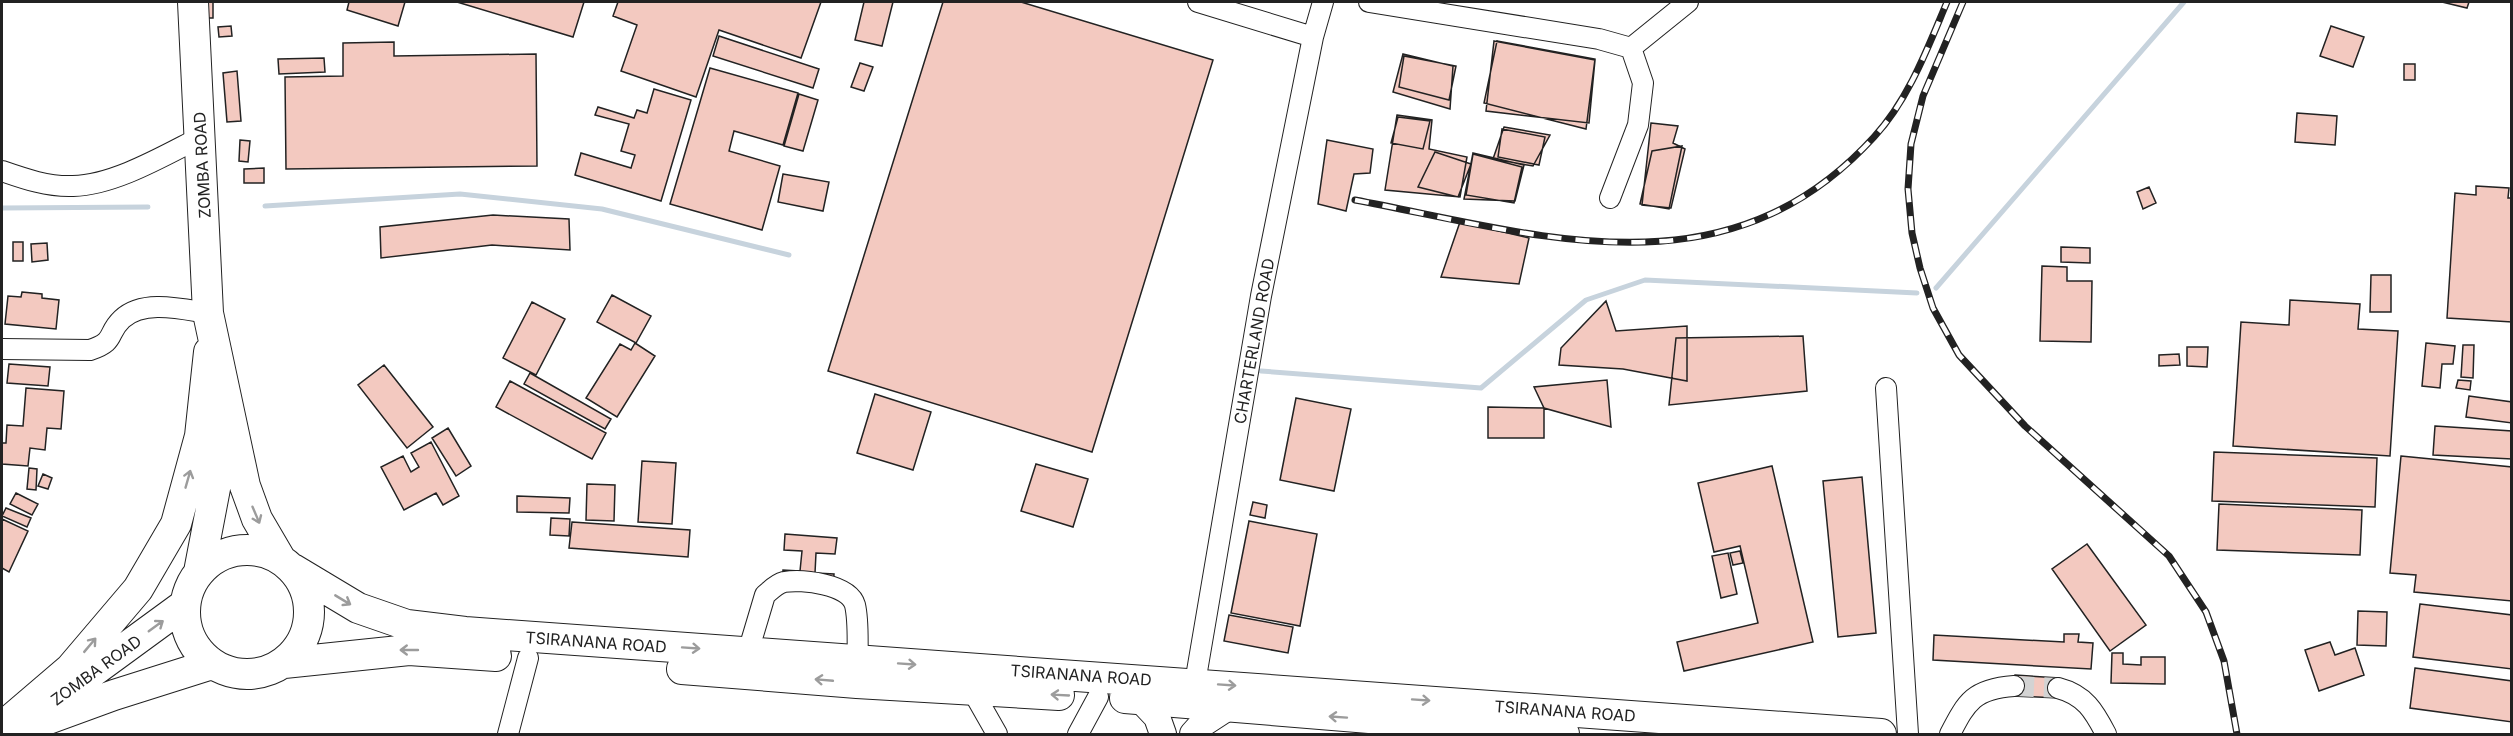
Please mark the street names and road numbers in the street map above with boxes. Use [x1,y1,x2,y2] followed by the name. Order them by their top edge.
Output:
[189,111,215,219] street label: ZOMBA ROAD
[1230,257,1278,425] street label: CHARTERLAND ROAD
[525,627,667,657] street label: TSIRANANA ROAD
[47,631,145,709] street label: ZOMBA ROAD
[1010,660,1152,690] street label: TSIRANANA ROAD
[1494,696,1636,726] street label: TSIRANANA ROAD

